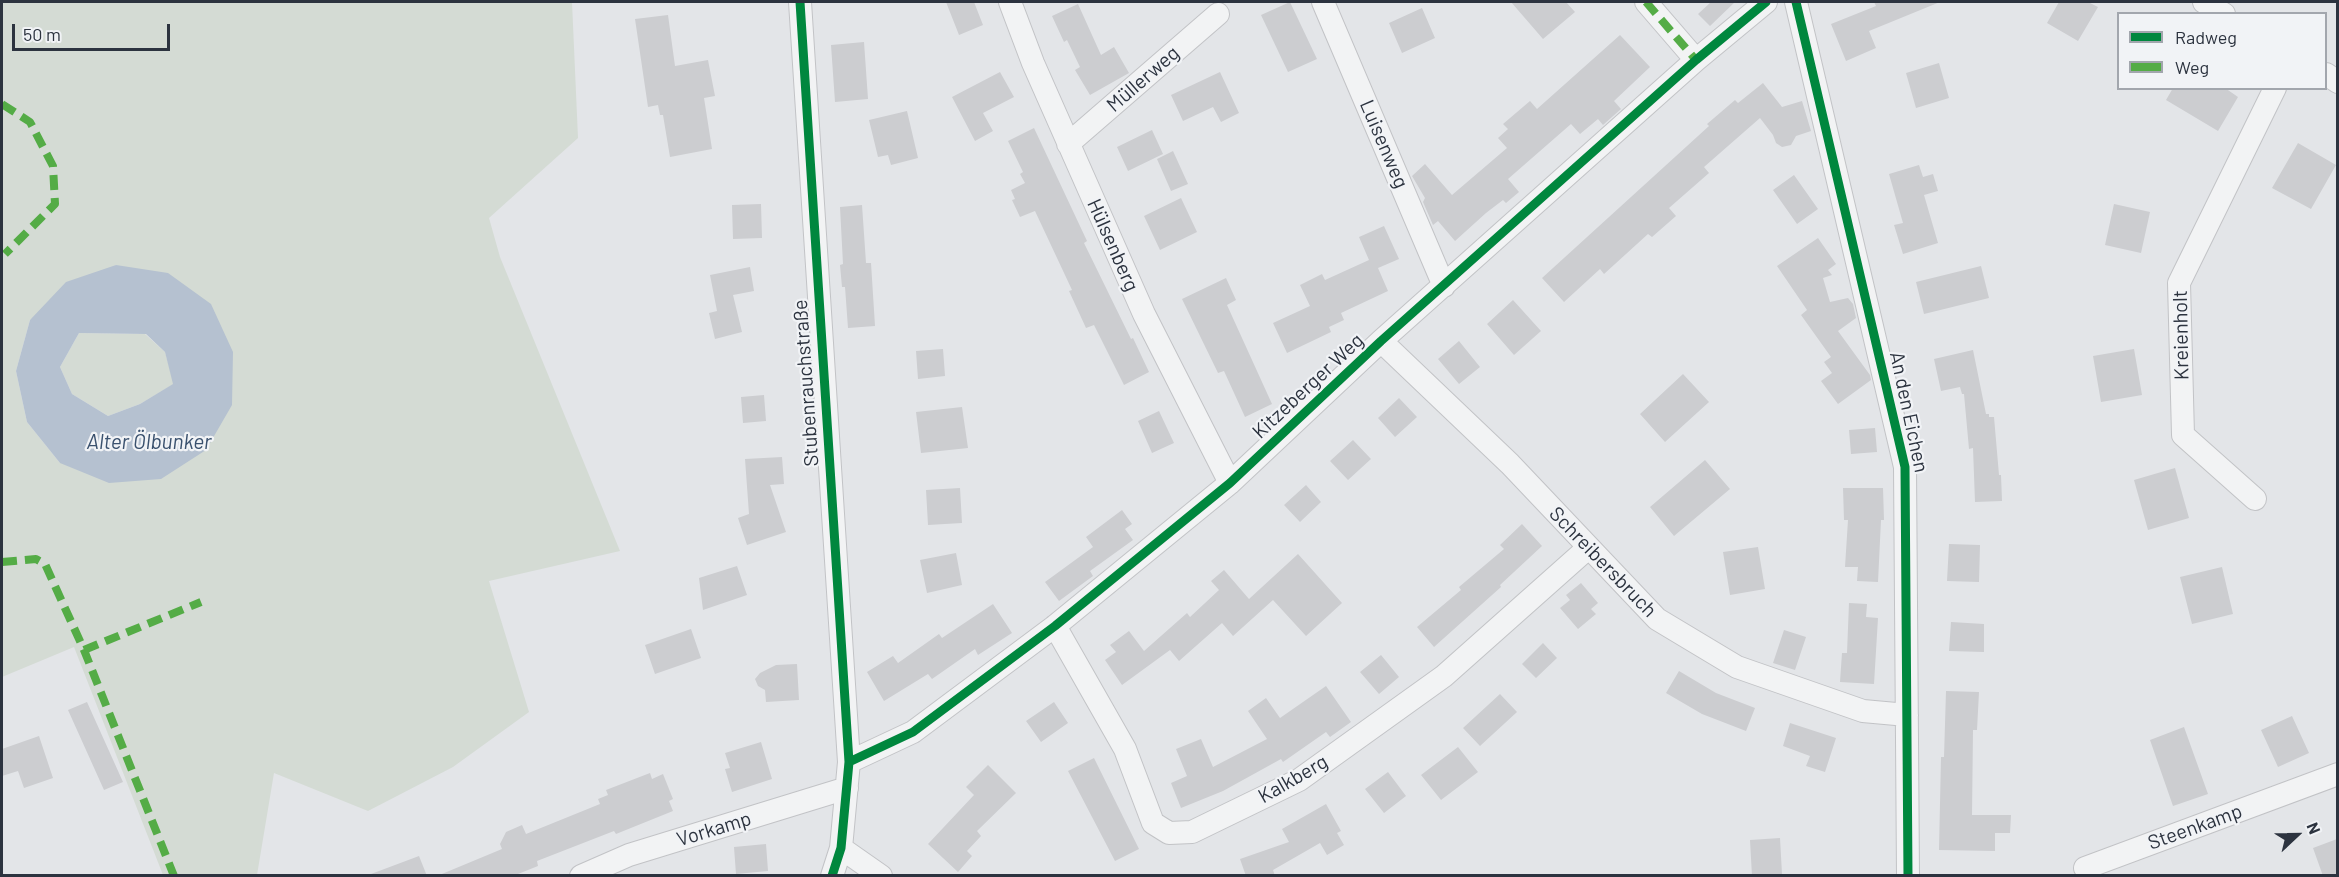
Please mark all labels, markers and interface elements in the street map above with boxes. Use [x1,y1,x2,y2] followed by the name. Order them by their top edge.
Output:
[15,12,172,50] scale bar
[2117,12,2327,90] legend
[23,23,61,45] text: 50 m
[2175,26,2237,48] text: Radweg
[1102,41,1184,117] street label: Müllerweg
[2175,56,2209,78] text: Weg
[1355,96,1413,192] street label: Luisenweg
[1082,195,1144,295] street label: Hülsenberg
[2168,290,2194,380] street label: Kreienholt
[788,299,824,467] street label: Stubenrauchstraße
[1247,328,1369,444] street label: Kitzeberger Weg
[1884,349,1934,475] street label: An den Eichen
[87,429,211,455] water label: Alter Ölbunker
[1544,502,1662,622] street label: Schreibersbruch
[1254,750,1332,808] street label: Kalkberg
[2145,799,2245,855] street label: Steenkamp
[2267,805,2327,865] north arrow
[674,806,754,852] street label: Vorkamp
[2303,820,2325,837] text: N

